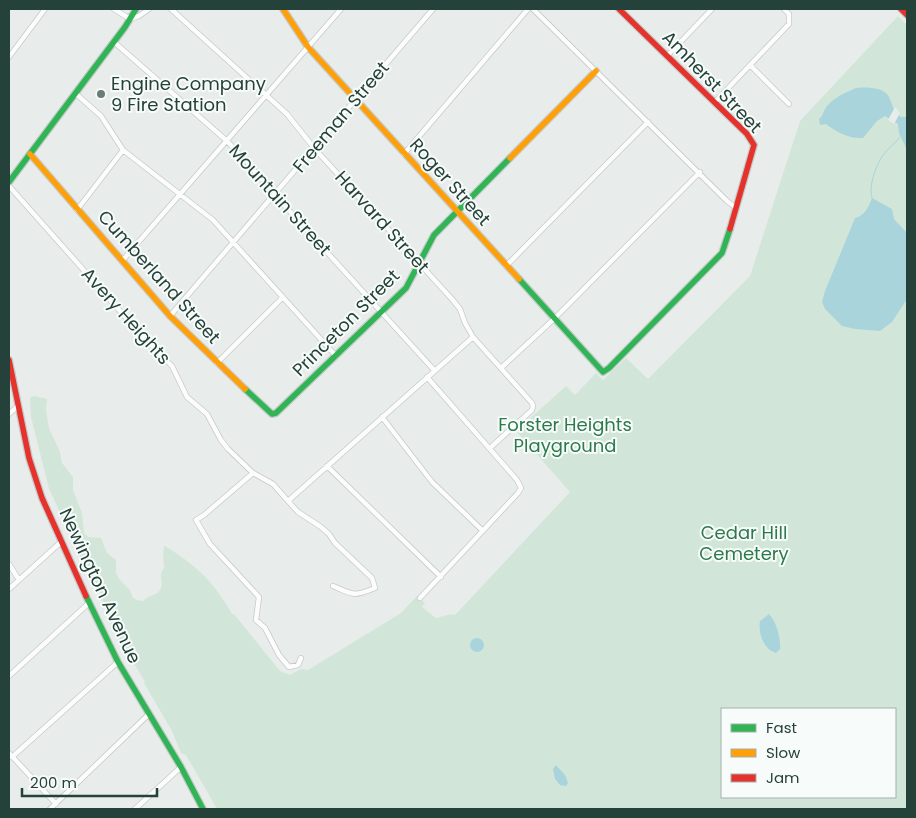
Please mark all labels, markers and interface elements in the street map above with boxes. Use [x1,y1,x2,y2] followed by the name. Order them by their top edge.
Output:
[657,25,768,138] street label: Amherst Street
[287,56,394,178] street label: Freeman Street
[111,71,266,117] place label: Engine Company 9 Fire Station
[95,88,107,100] marker: Engine Company 9 Fire Station
[404,132,496,231] street label: Roger Street
[223,138,337,261] street label: Mountain Street
[330,165,435,278] street label: Harvard Street
[93,204,226,349] street label: Cumberland Street
[76,262,177,370] street label: Avery Heights
[287,264,405,382] street label: Princeton Street
[498,412,632,458] park label: Forster Heights Playground
[53,504,147,668] street label: Newington Avenue
[699,520,789,566] park label: Cedar Hill Cemetery
[721,708,896,798] legend
[766,717,797,738] text: Fast
[766,742,801,763] text: Slow
[22,766,158,798] scale bar
[766,767,800,788] text: Jam
[30,772,77,793] text: 200 m

